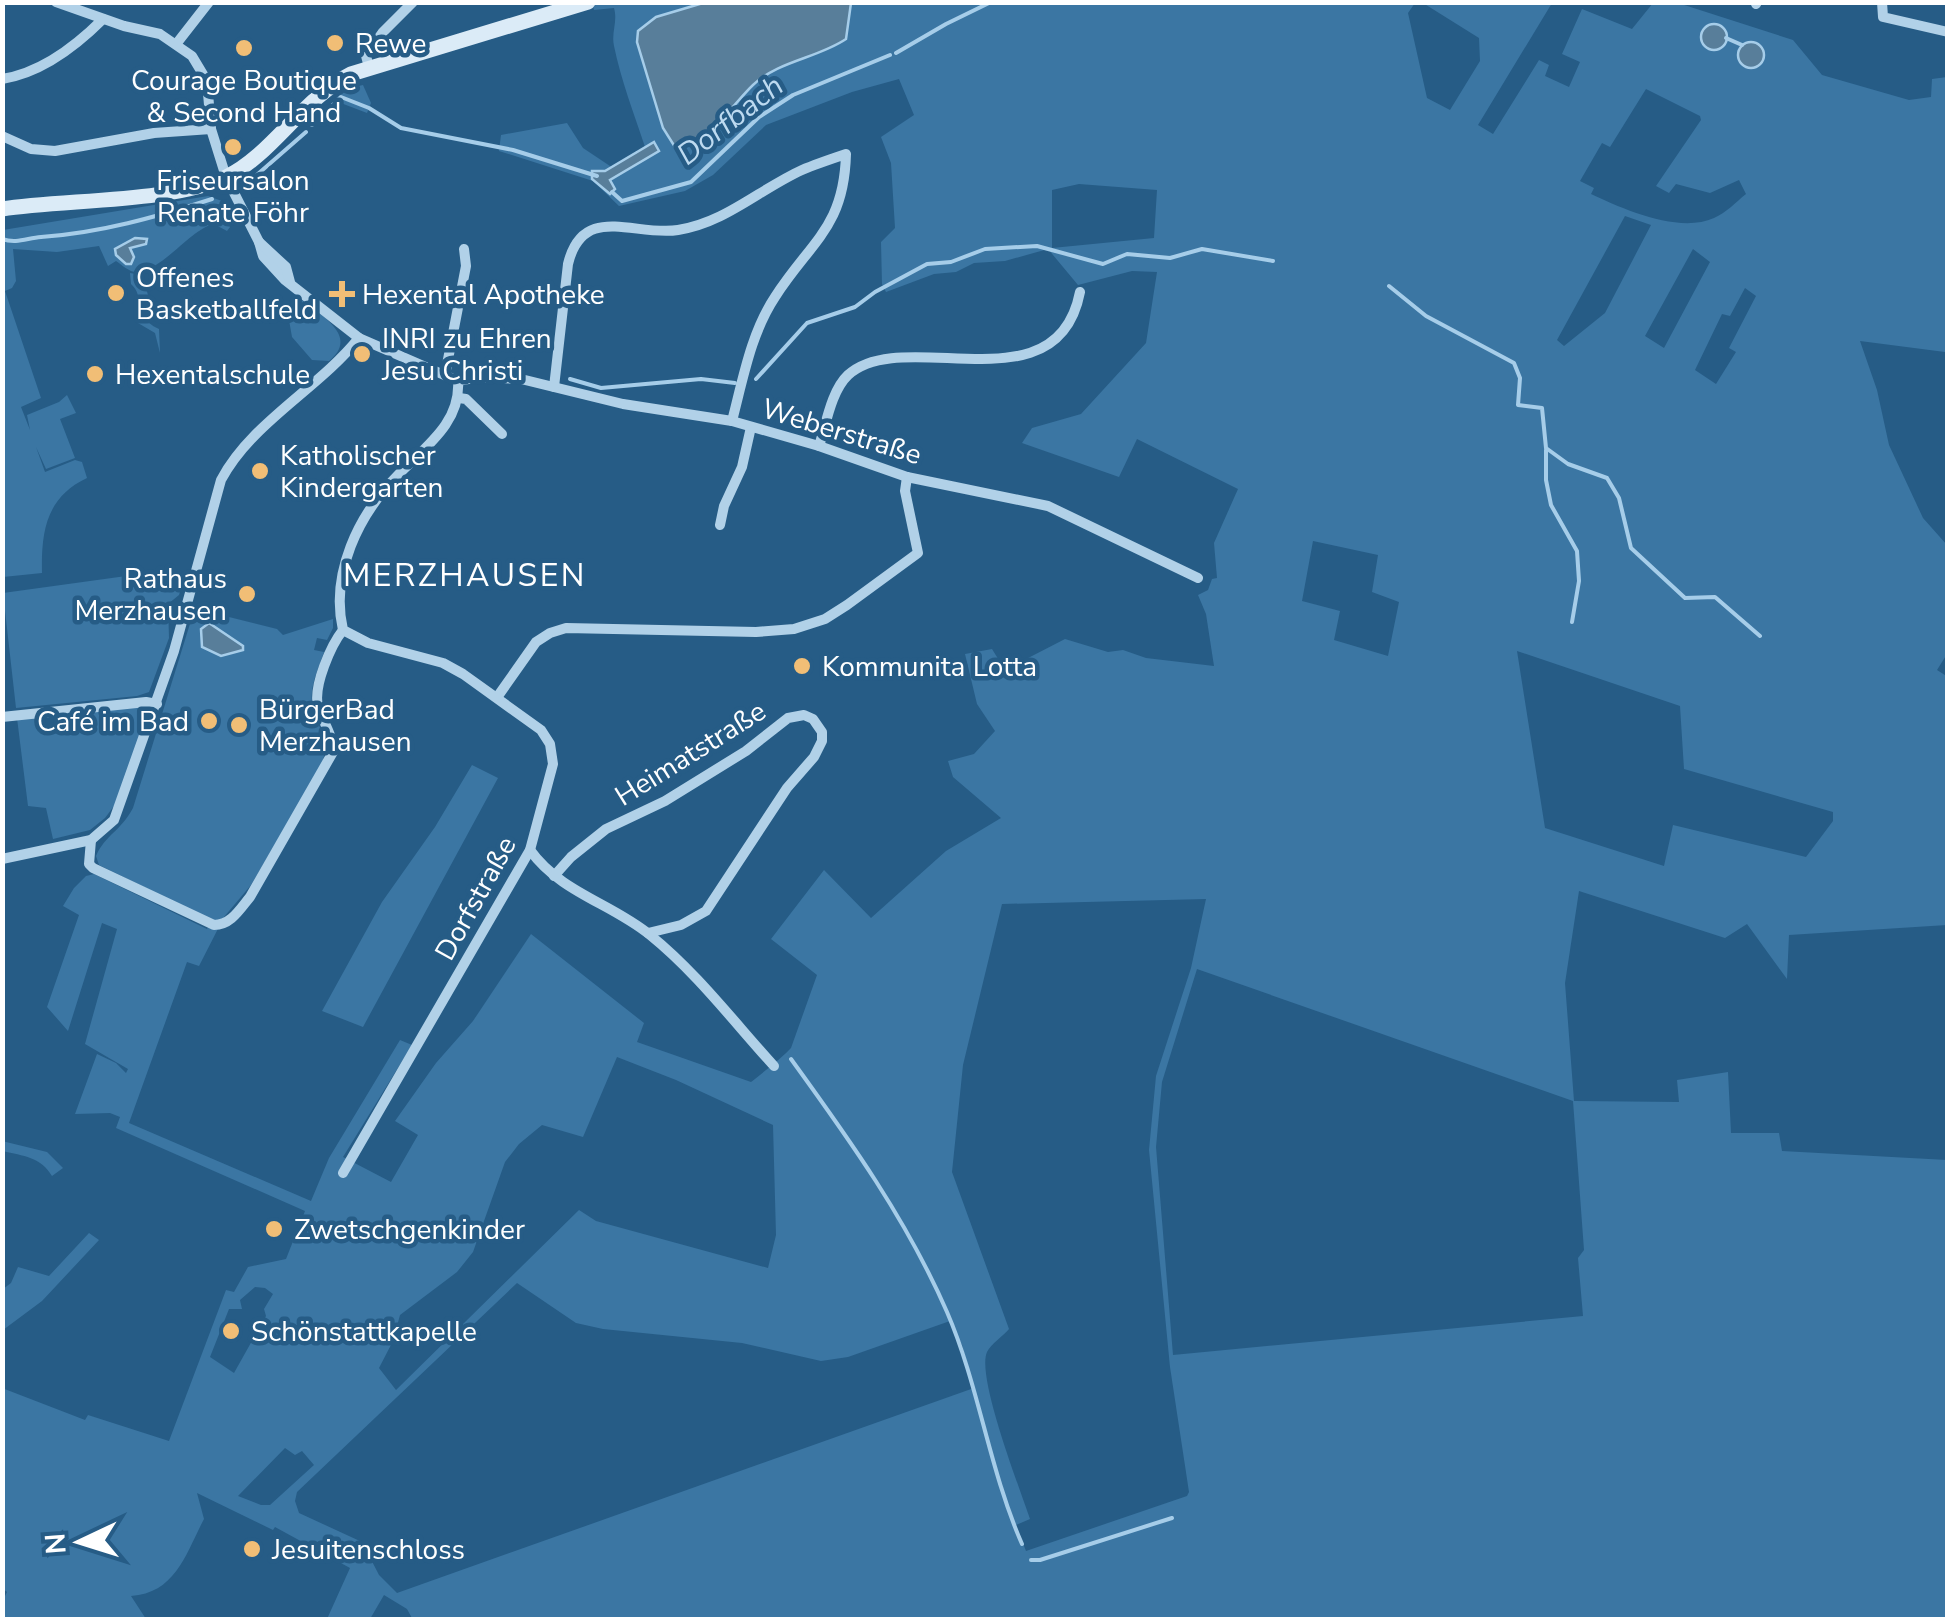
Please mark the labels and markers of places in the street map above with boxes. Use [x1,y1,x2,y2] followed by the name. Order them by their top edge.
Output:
[355,25,426,63] place label: Rewe
[324,32,346,54] marker: Rewe
[233,37,255,59] marker: Courage Boutique & Second Hand
[131,62,357,132] place label: Courage Boutique & Second Hand
[222,136,244,158] marker: Friseursalon Renate Föhr
[156,162,310,232] place label: Friseursalon Renate Föhr
[136,259,317,329] place label: Offenes Basketballfeld
[362,276,605,314] place label: Hexental Apotheke
[105,282,127,304] marker: Offenes Basketballfeld
[331,283,353,305] marker: Hexental Apotheke
[381,320,552,390] place label: INRI zu Ehren Jesu Christi
[351,343,373,365] marker: INRI zu Ehren Jesu Christi
[115,356,310,394] place label: Hexentalschule
[84,363,106,385] marker: Hexentalschule
[280,437,443,507] place label: Katholischer Kindergarten
[249,460,271,482] marker: Katholischer Kindergarten
[74,560,227,630] place label: Rathaus Merzhausen
[236,583,258,605] marker: Rathaus Merzhausen
[822,648,1037,686] place label: Kommunita Lotta
[791,655,813,677] marker: Kommunita Lotta
[259,691,412,761] place label: BürgerBad Merzhausen
[37,703,189,741] place label: Café im Bad
[198,710,220,732] marker: Café im Bad
[228,714,250,736] marker: BürgerBad Merzhausen
[294,1211,525,1249] place label: Zwetschgenkinder
[263,1218,285,1240] marker: Zwetschgenkinder
[251,1313,477,1351] place label: Schönstattkapelle
[220,1320,242,1342] marker: Schönstattkapelle
[271,1531,465,1569] place label: Jesuitenschloss
[241,1538,263,1560] marker: Jesuitenschloss

